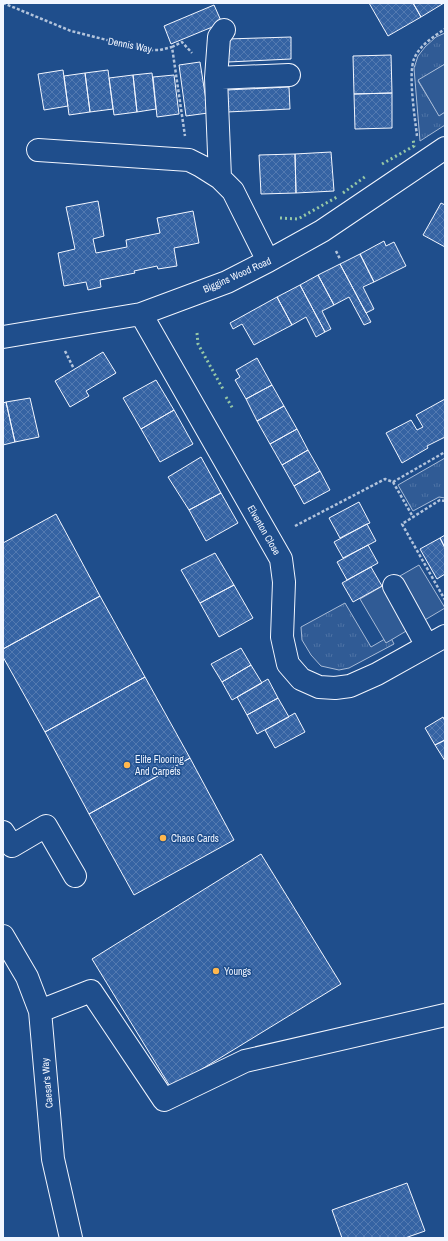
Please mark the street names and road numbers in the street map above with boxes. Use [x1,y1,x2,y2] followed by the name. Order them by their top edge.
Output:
[107,34,154,56] street label: Dennis Way
[201,254,273,296] street label: Biggins Wood Road
[245,503,284,558] street label: Elventon Close
[38,1056,56,1109] street label: Caesar's Way

